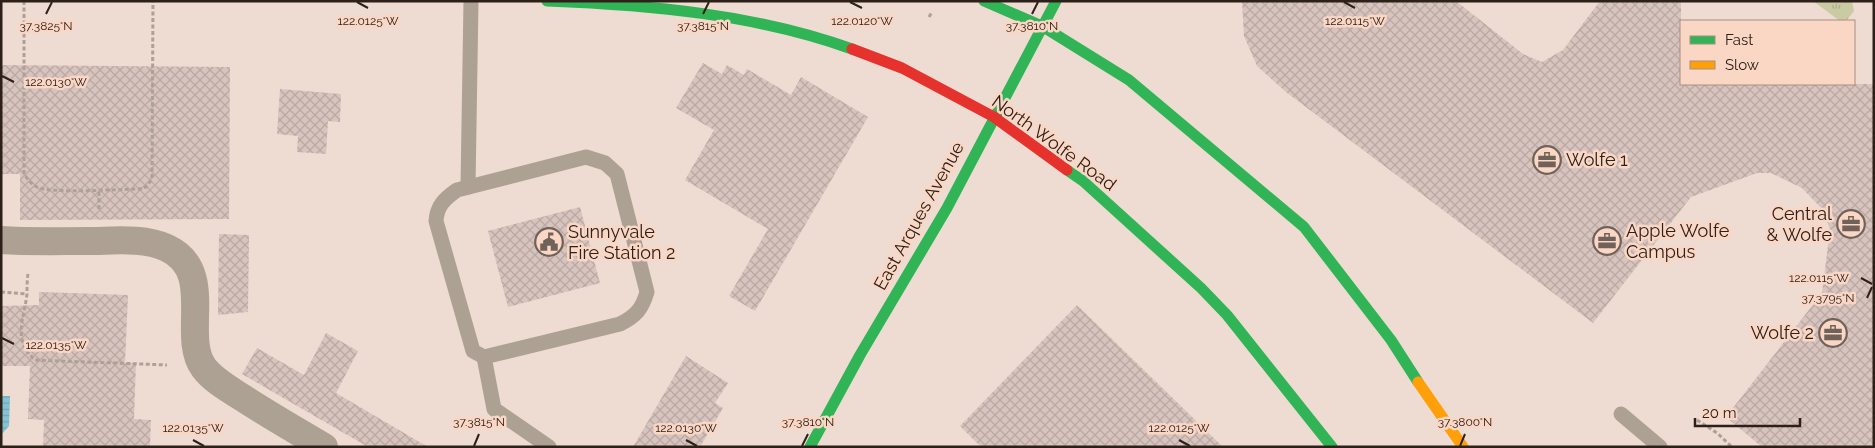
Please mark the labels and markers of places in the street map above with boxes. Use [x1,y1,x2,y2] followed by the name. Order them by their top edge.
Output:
[1532,145,1562,175] office icon: Wolfe 1
[1566,149,1628,170] place label: Wolfe 1
[1767,203,1832,245] place label: Central & Wolfe
[1836,209,1866,239] office icon: Central & Wolfe
[1626,220,1730,262] place label: Apple Wolfe Campus
[568,221,675,263] place label: Sunnyvale Fire Station 2
[1592,226,1622,256] office icon: Apple Wolfe Campus
[534,227,564,257] public building icon: Sunnyvale Fire Station 2
[1818,318,1848,348] office icon: Wolfe 2
[1751,322,1814,343] place label: Wolfe 2

